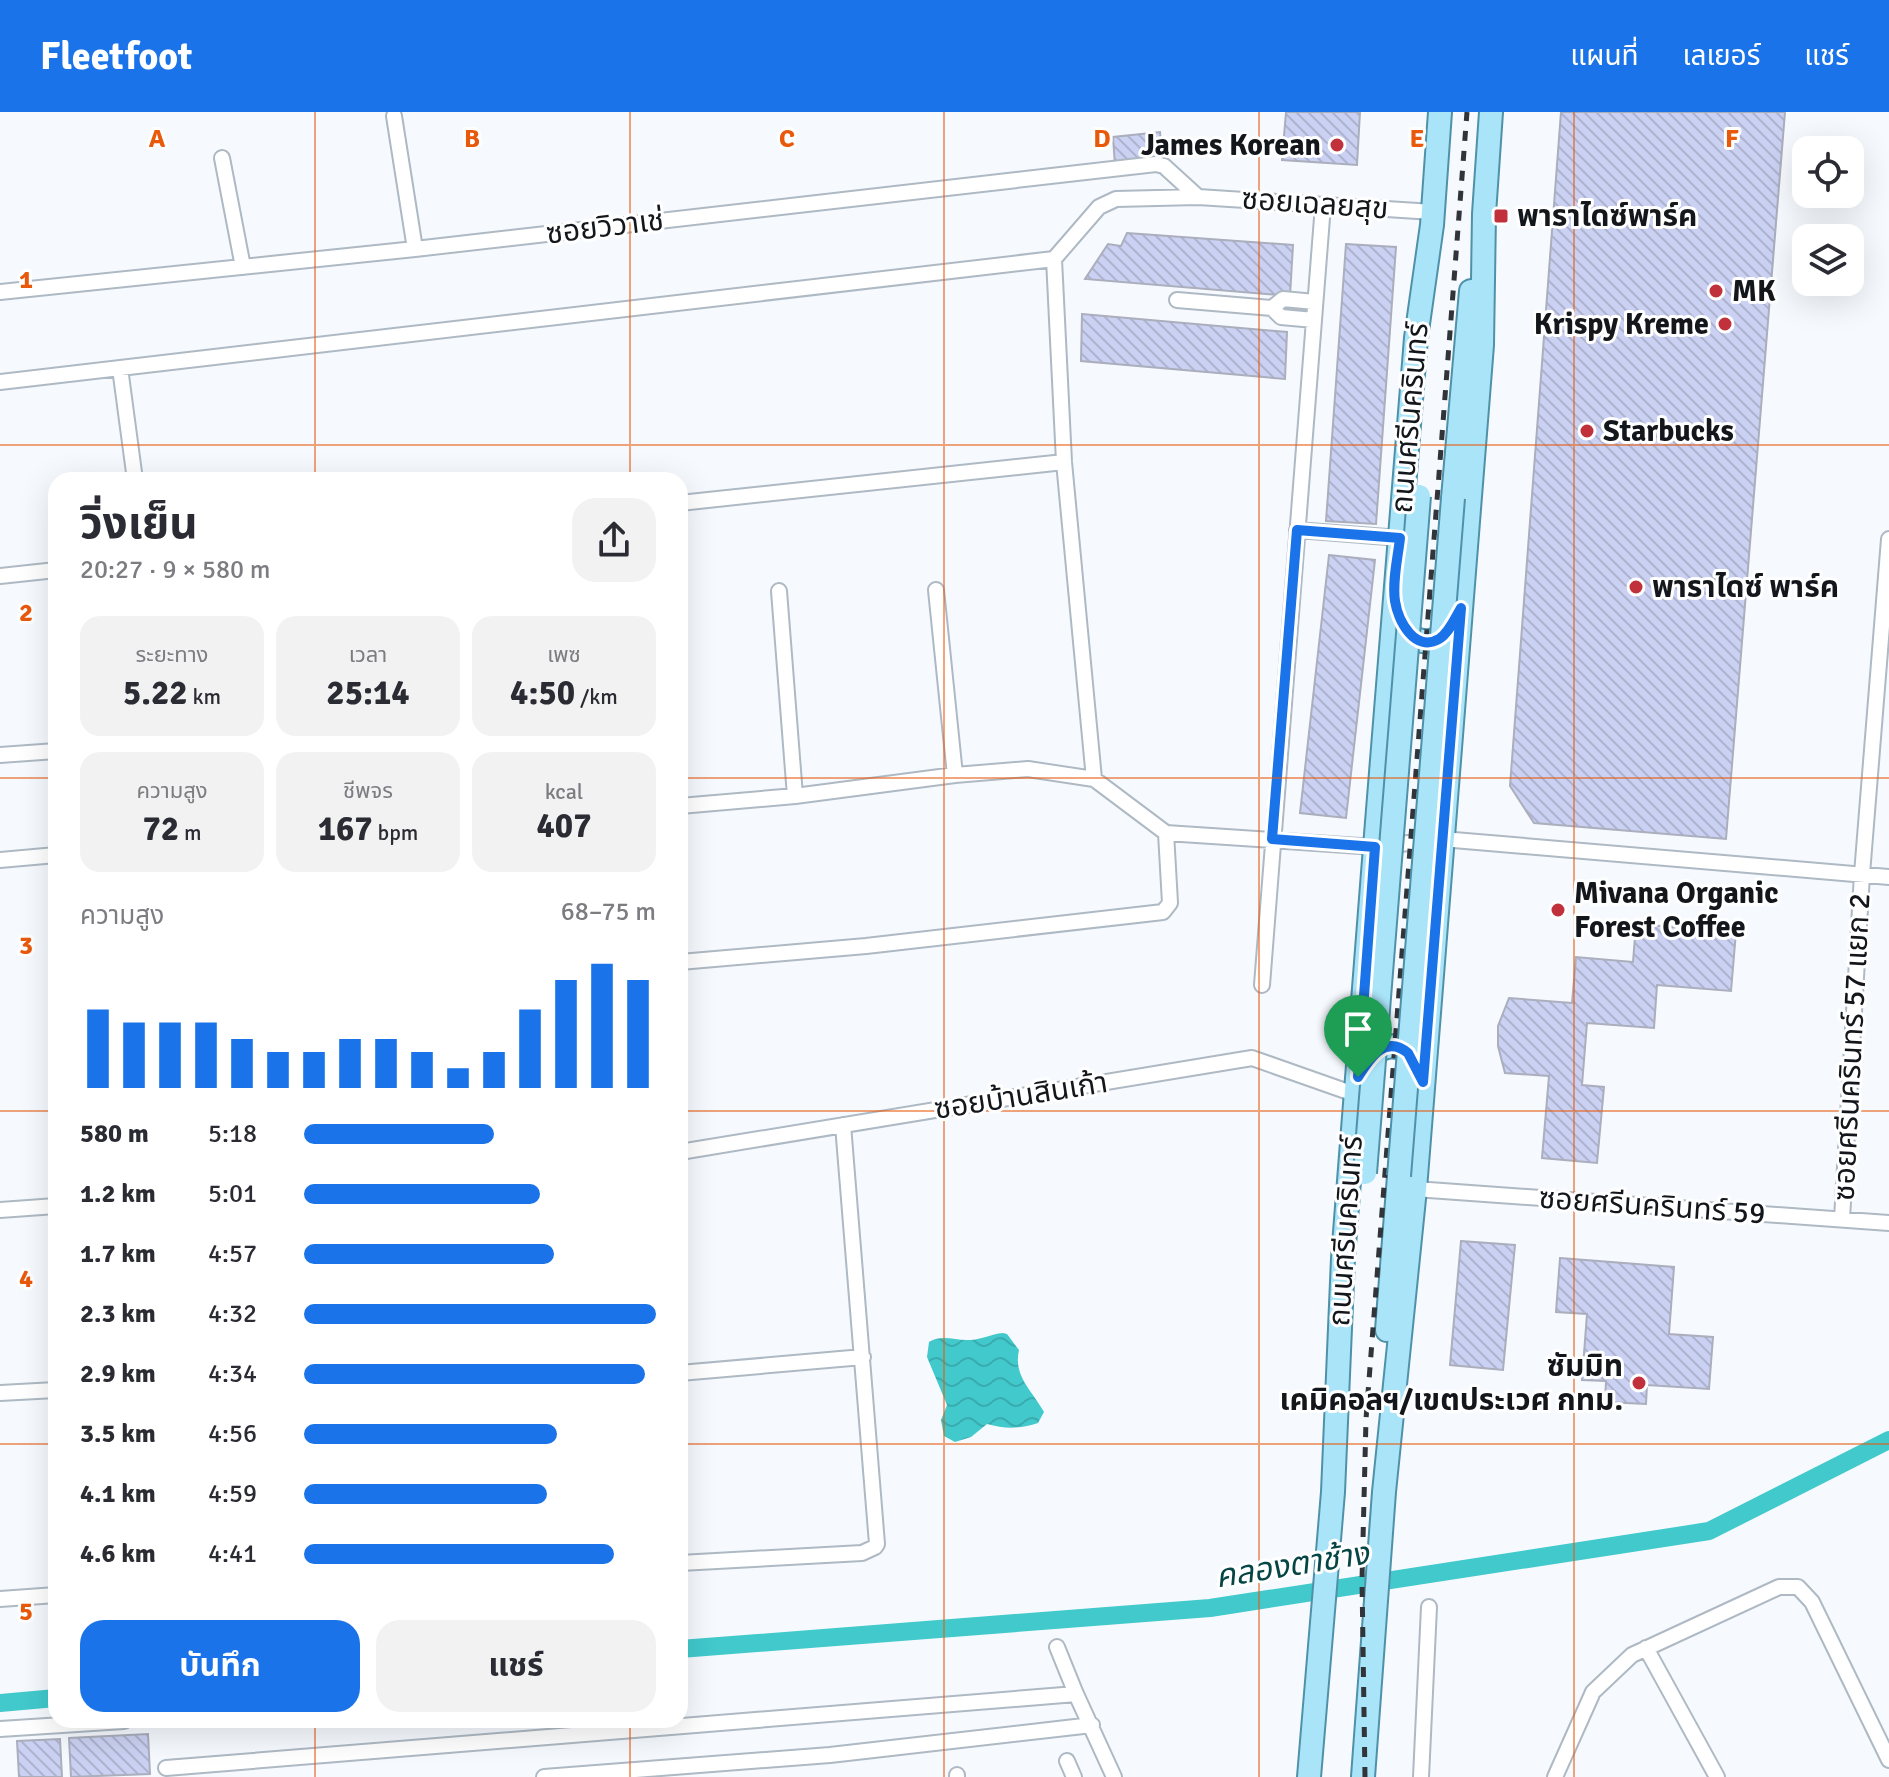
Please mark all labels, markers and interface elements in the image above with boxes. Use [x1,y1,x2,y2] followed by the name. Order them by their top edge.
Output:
[40,33,192,80] text: Fleetfoot
[1570,39,1639,73] text: แผนที่
[1683,39,1760,73] text: เลเยอร์
[1804,39,1849,73] text: แชร์
[149,123,166,155] text: A
[464,123,480,155] text: B
[779,123,795,155] text: C
[1093,123,1111,155] text: D
[1410,123,1424,155] text: E
[1725,123,1739,155] text: F
[1141,127,1321,164] place label: James Korean
[1328,136,1346,154] marker: James Korean
[1792,136,1864,296] map controls
[1792,136,1864,208] button: locate
[1240,180,1390,228] street label: ซอยเฉลยสุข
[1517,198,1697,235] place label: พาราไดซ์พาร์ค
[544,201,666,253] street label: ซอยวิวาเช่
[1492,207,1510,225] marker: พาราไดซ์พาร์ค
[1792,224,1864,296] button: layers
[19,264,33,296] text: 1
[1732,273,1776,310] place label: MK
[1707,282,1725,300] marker: MK
[1534,306,1709,343] place label: Krispy Kreme
[1716,315,1734,333] marker: Krispy Kreme
[1383,320,1437,515] street label: ถนนศรีนครินทร์
[1603,413,1734,450] place label: Starbucks
[1578,422,1596,440] marker: Starbucks
[80,497,198,551] text: วิ่งเย็น
[572,498,656,582] button: share
[80,554,271,586] text: 20:27 · 9 × 580 m
[1652,569,1839,606] place label: พาราไดซ์ พาร์ค
[1627,578,1645,596] marker: พาราไดซ์ พาร์ค
[19,597,33,629] text: 2
[136,641,208,668] text: ระยะทาง
[349,641,387,668] text: เวลา
[547,641,581,668] text: เพซ
[123,672,188,714] text: 5.22
[326,672,410,714] text: 25:14
[510,672,575,714] text: 4:50
[188,683,221,710] text: km
[575,683,618,710] text: /km
[136,777,208,804] text: ความสูง
[343,777,393,804] text: ชีพจร
[545,778,583,805] text: kcal
[536,805,592,847] text: 407
[142,808,179,850] text: 72
[318,808,373,850] text: 167
[179,819,202,846] text: m
[373,819,418,846] text: bpm
[1574,875,1778,946] place label: Mivana Organic Forest Coffee
[1825,892,1879,1202] street label: ซอยศรีนครินทร์ 57 แยก 2
[561,896,656,928] text: 68–75 m
[80,900,164,932] text: ความสูง
[1549,901,1567,919] marker: Mivana Organic Forest Coffee
[19,930,33,962] text: 3
[1324,995,1392,1077] pin
[1336,1007,1380,1051] icon: arrive
[932,1064,1110,1128] street label: ซอยบ้านสินเก้า
[80,1118,149,1150] text: 580 m
[208,1118,257,1150] text: 5:18
[1321,1133,1371,1328] street label: ถนนศรีนครินทร์
[80,1178,156,1210] text: 1.2 km
[208,1178,257,1210] text: 5:01
[1538,1180,1766,1232] street label: ซอยศรีนครินทร์ 59
[80,1238,156,1270] text: 1.7 km
[208,1238,257,1270] text: 4:57
[19,1263,33,1295] text: 4
[80,1298,156,1330] text: 2.3 km
[208,1298,257,1330] text: 4:32
[1279,1348,1623,1419] place label: ซัมมิท เคมิคอลฯ/เขตประเวศ กทม.
[80,1358,156,1390] text: 2.9 km
[208,1358,257,1390] text: 4:34
[1630,1374,1648,1392] marker: ซัมมิท เคมิคอลฯ/เขตประเวศ กทม.
[80,1418,156,1450] text: 3.5 km
[208,1418,257,1450] text: 4:56
[80,1478,156,1510] text: 4.1 km
[208,1478,257,1510] text: 4:59
[1213,1533,1373,1596] water label: คลองตาช้าง
[80,1538,156,1570] text: 4.6 km
[208,1538,257,1570] text: 4:41
[19,1596,33,1628] text: 5
[80,1620,360,1712] button: บันทึก
[376,1620,656,1712] button: แชร์

